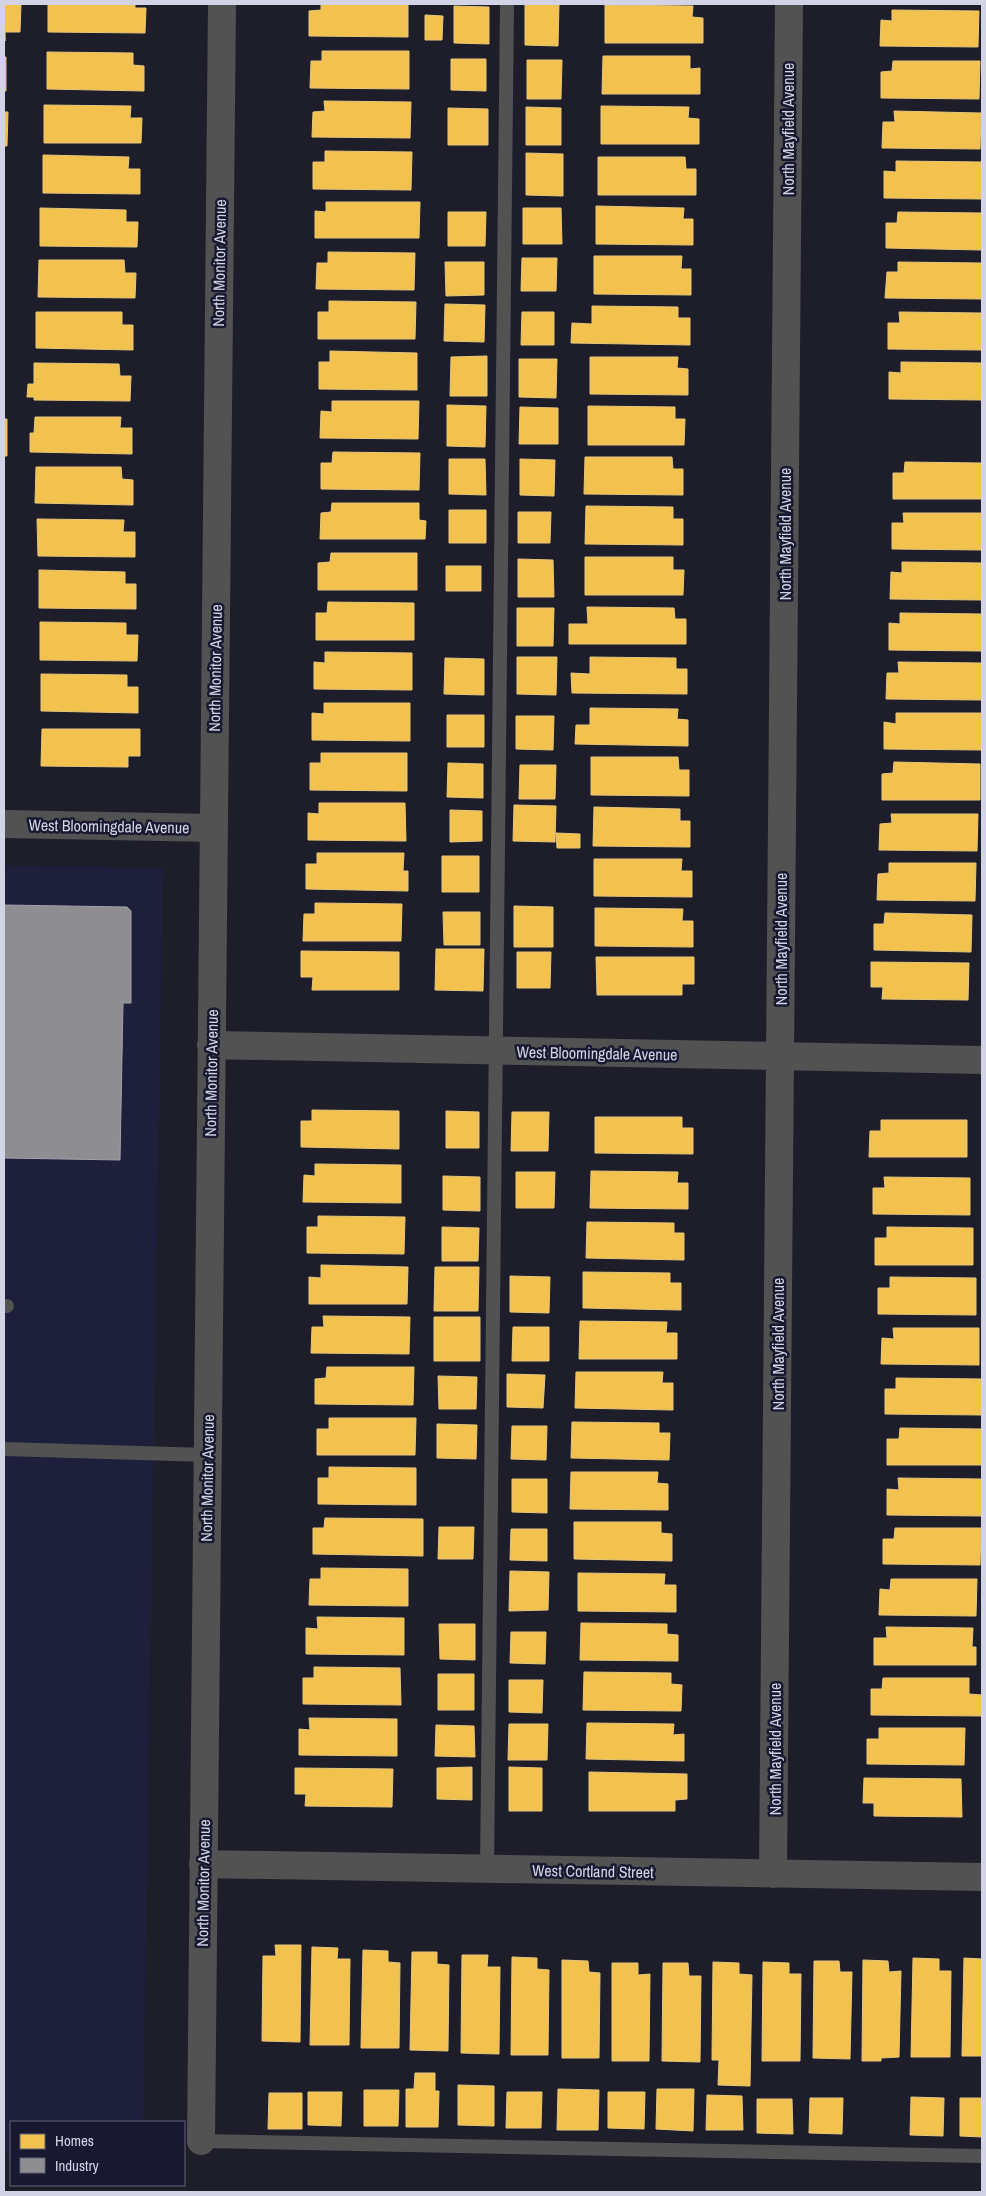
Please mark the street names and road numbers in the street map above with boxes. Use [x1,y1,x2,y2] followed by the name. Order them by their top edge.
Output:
[777,63,799,195] street label: North Mayfield Avenue
[207,199,231,327] street label: North Monitor Avenue
[774,468,796,600] street label: North Mayfield Avenue
[203,604,227,732] street label: North Monitor Avenue
[28,814,190,838] street label: West Bloomingdale Avenue
[770,873,792,1005] street label: North Mayfield Avenue
[199,1009,223,1137] street label: North Monitor Avenue
[516,1041,678,1065] street label: West Bloomingdale Avenue
[767,1278,789,1410] street label: North Mayfield Avenue
[195,1414,219,1542] street label: North Monitor Avenue
[764,1683,786,1815] street label: North Mayfield Avenue
[191,1819,215,1947] street label: North Monitor Avenue
[532,1859,654,1883] street label: West Cortland Street

